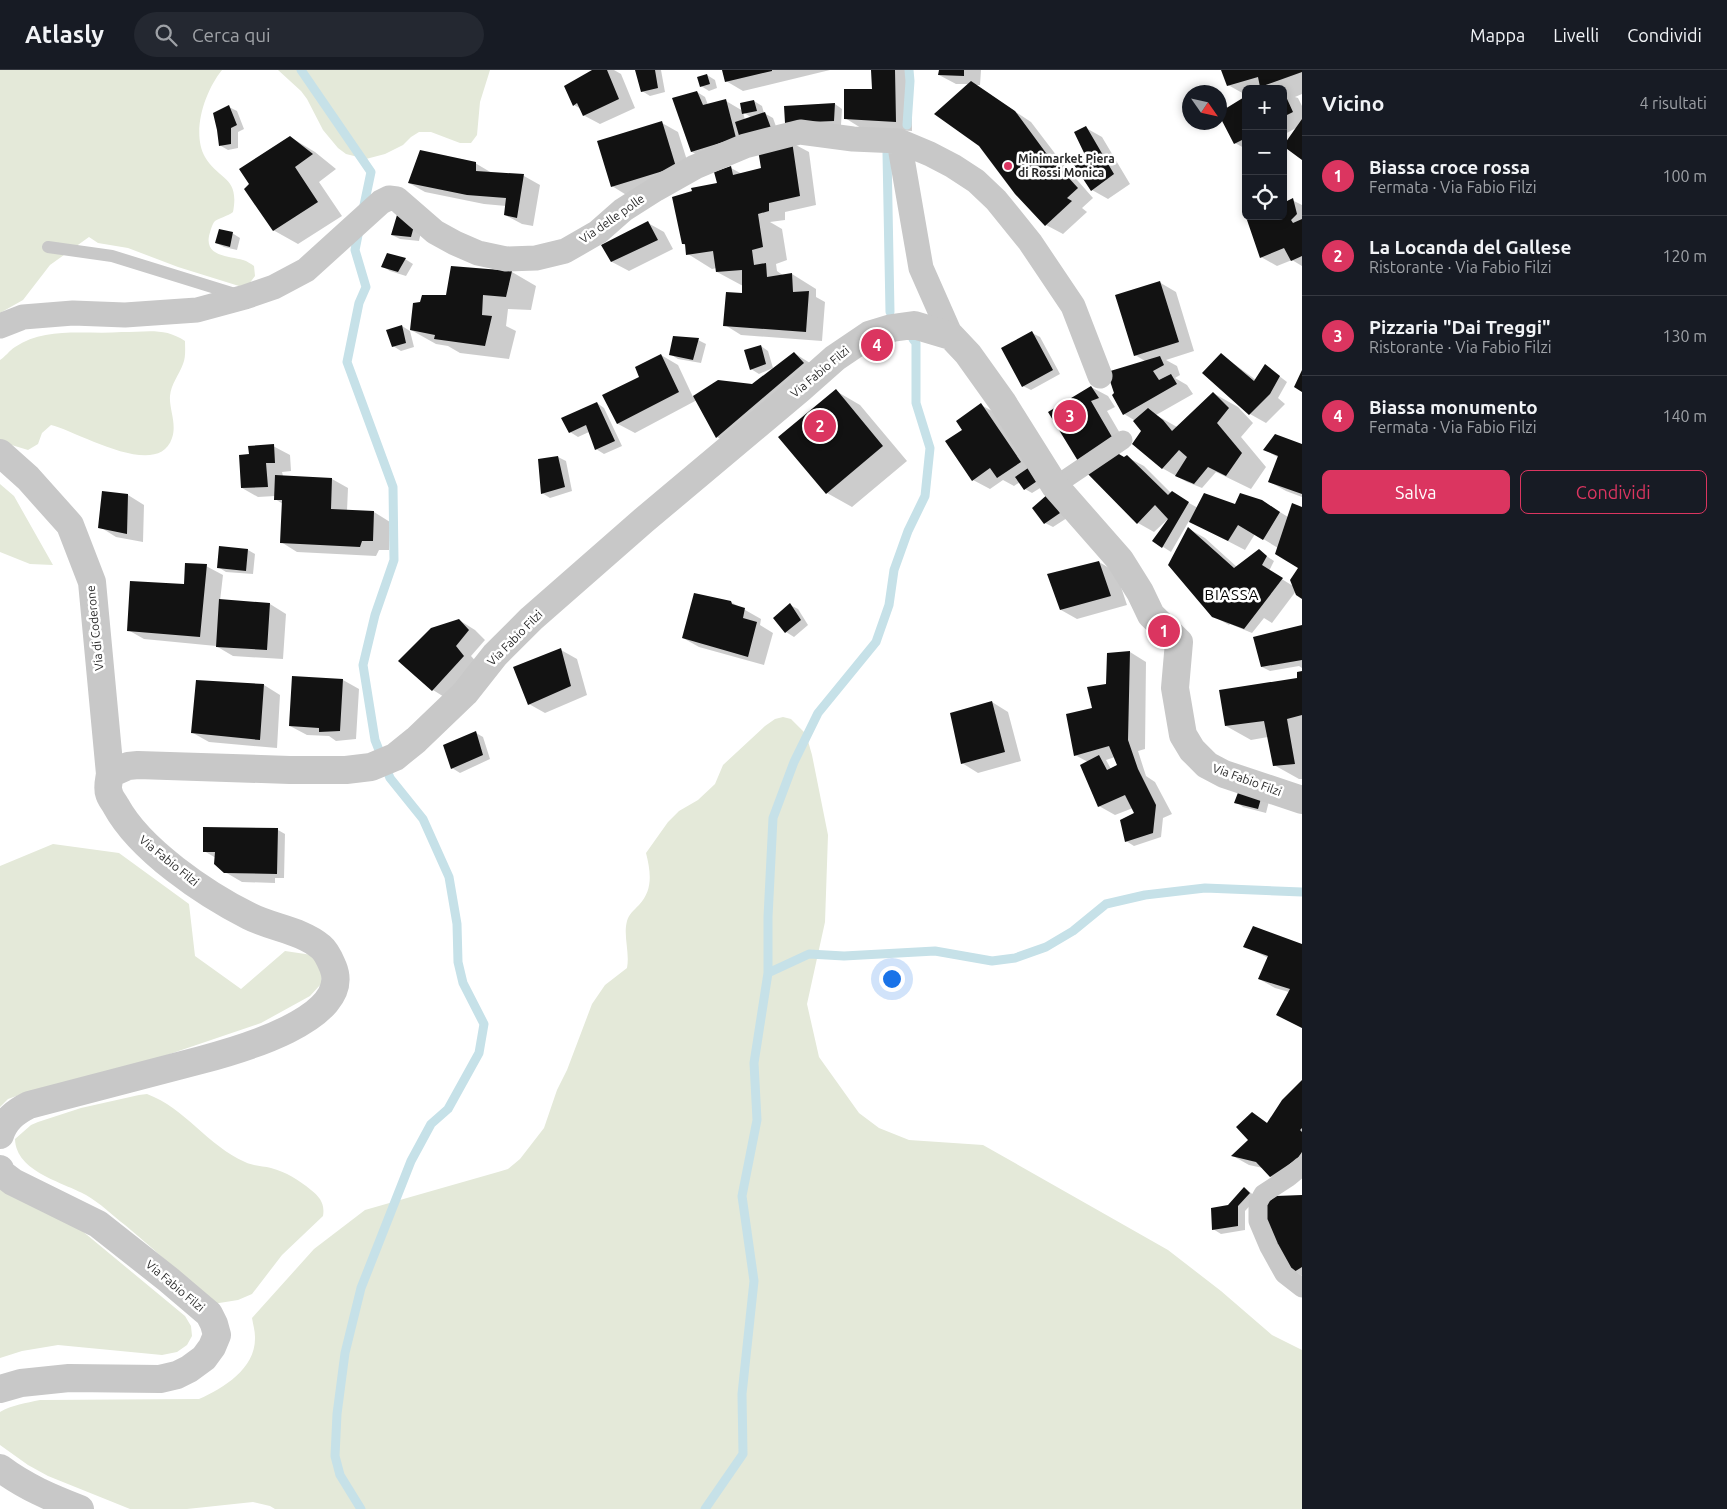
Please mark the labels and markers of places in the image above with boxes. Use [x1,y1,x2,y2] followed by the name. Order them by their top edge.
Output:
[1018,152,1115,179] place label: Minimarket Piera di Rossi Monica
[1002,160,1014,172] marker: Minimarket Piera di Rossi Monica
[861,326,893,364] pin: 4
[1054,397,1086,435] pin: 3
[804,407,836,445] pin: 2
[1148,612,1180,650] pin: 1

